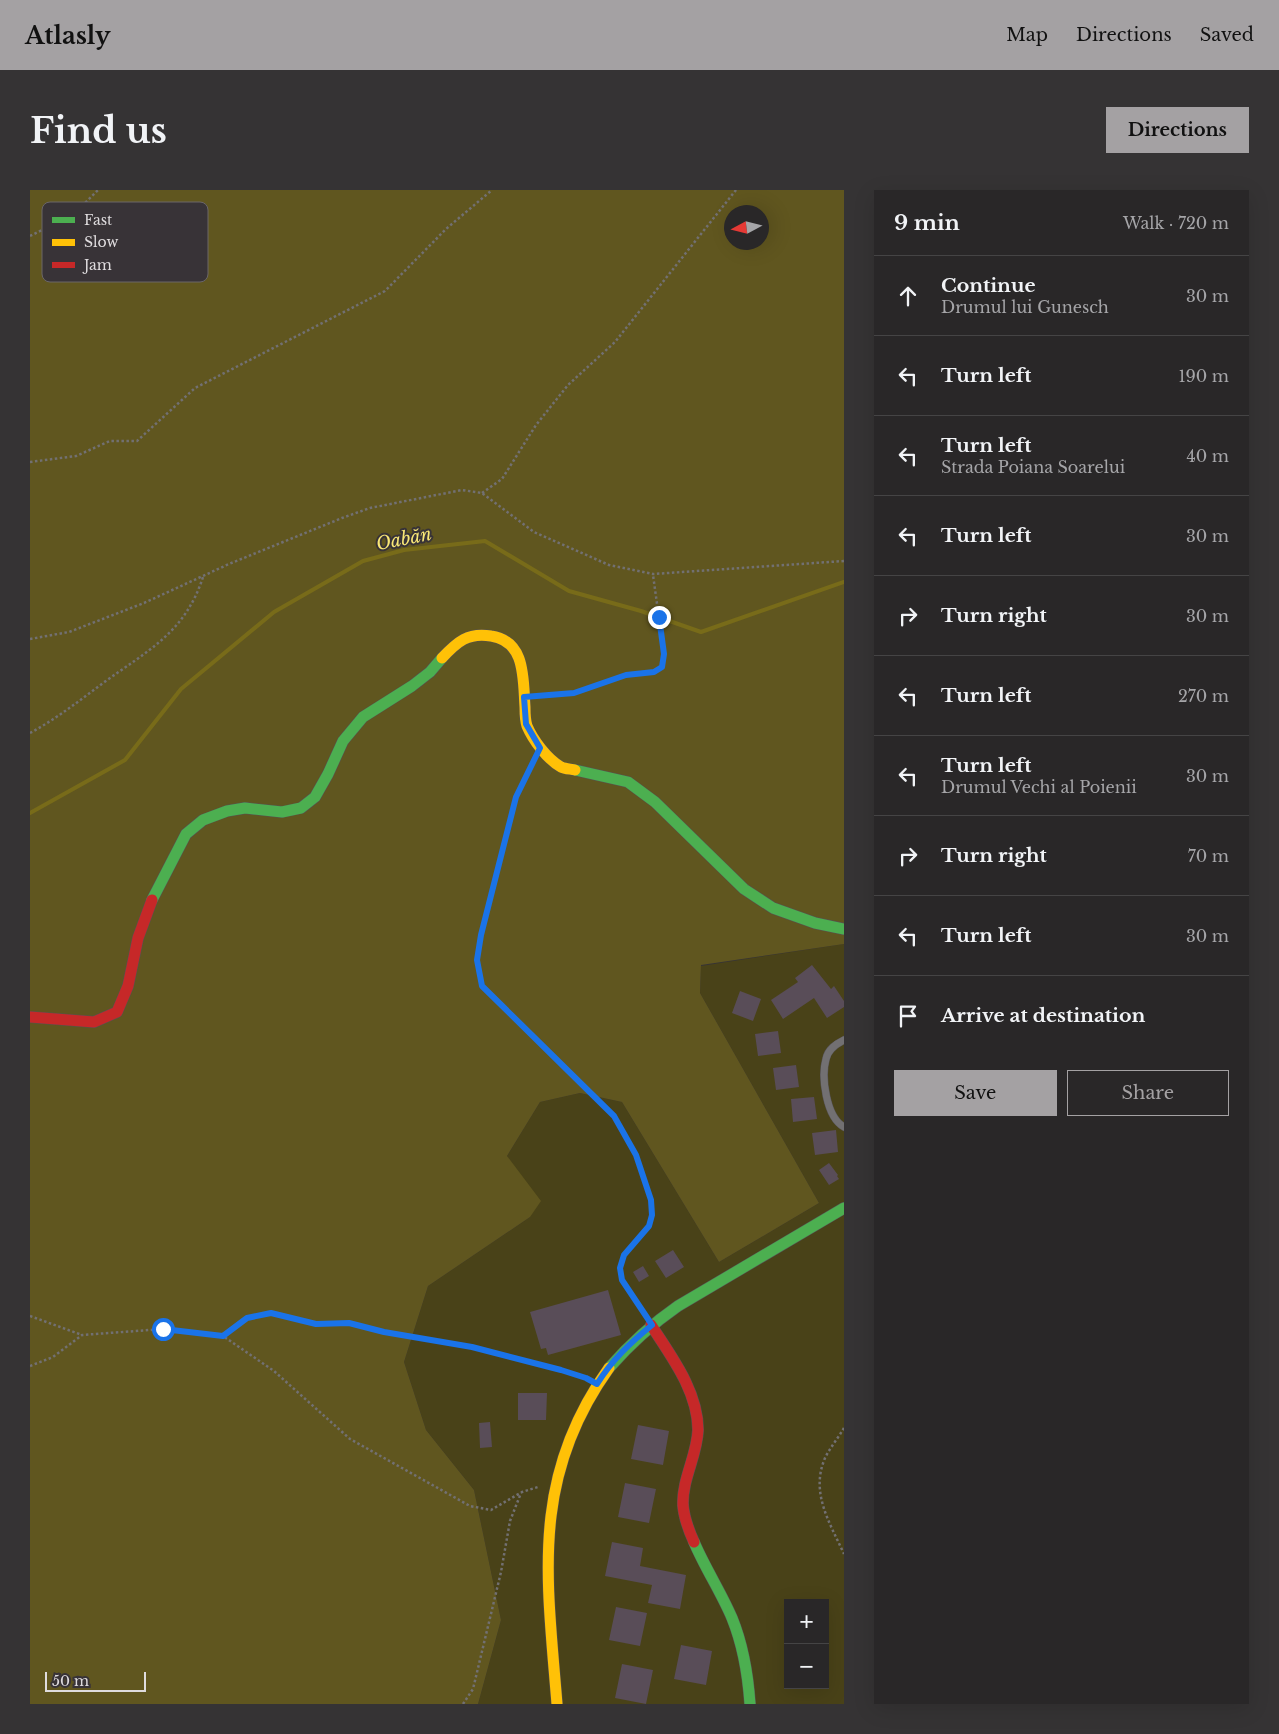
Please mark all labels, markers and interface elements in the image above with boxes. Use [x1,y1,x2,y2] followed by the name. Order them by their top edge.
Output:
[25,21,111,50] text: Atlasly
[1006,24,1048,46] text: Map
[1076,24,1172,46] text: Directions
[1200,24,1254,46] text: Saved
[1106,107,1249,153] button: Directions
[30,109,167,152] text: Find us
[42,202,208,282] legend
[724,205,769,250] north arrow
[894,210,960,236] text: 9 min
[84,211,113,229] text: Fast
[1123,213,1229,233] text: Walk · 720 m
[84,233,118,251] text: Slow
[82,256,112,274] text: Jam
[941,274,1036,297] text: Continue
[894,282,922,310] icon: ahead
[1186,286,1229,306] text: 30 m
[941,297,1109,317] text: Drumul lui Gunesch
[894,362,922,390] icon: left
[941,364,1032,387] text: Turn left
[1178,366,1229,386] text: 190 m
[941,434,1032,457] text: Turn left
[894,442,922,470] icon: left
[1186,446,1229,466] text: 40 m
[941,457,1125,477] text: Strada Poiana Soarelui
[894,522,922,550] icon: left
[374,523,434,555] water label: Oabăn
[941,524,1032,547] text: Turn left
[1186,526,1229,546] text: 30 m
[894,602,922,630] icon: right
[941,604,1047,627] text: Turn right
[648,606,671,629] route end
[1186,606,1229,626] text: 30 m
[894,682,922,710] icon: left
[941,684,1032,707] text: Turn left
[1178,686,1229,706] text: 270 m
[941,754,1032,777] text: Turn left
[894,762,922,790] icon: left
[1186,766,1229,786] text: 30 m
[941,777,1137,797] text: Drumul Vechi al Poienii
[894,842,922,870] icon: right
[941,844,1047,867] text: Turn right
[1188,846,1229,866] text: 70 m
[894,922,922,950] icon: left
[941,924,1032,947] text: Turn left
[1186,926,1229,946] text: 30 m
[894,1002,922,1030] icon: arrive
[941,1004,1145,1027] text: Arrive at destination
[894,1070,1057,1116] button: Save
[1067,1070,1229,1116] button: Share
[152,1318,175,1341] route start
[784,1599,829,1689] map controls
[784,1599,829,1644] button: +
[784,1644,829,1689] button: −
[45,1669,146,1692] scale bar
[52,1672,89,1690] text: 50 m

